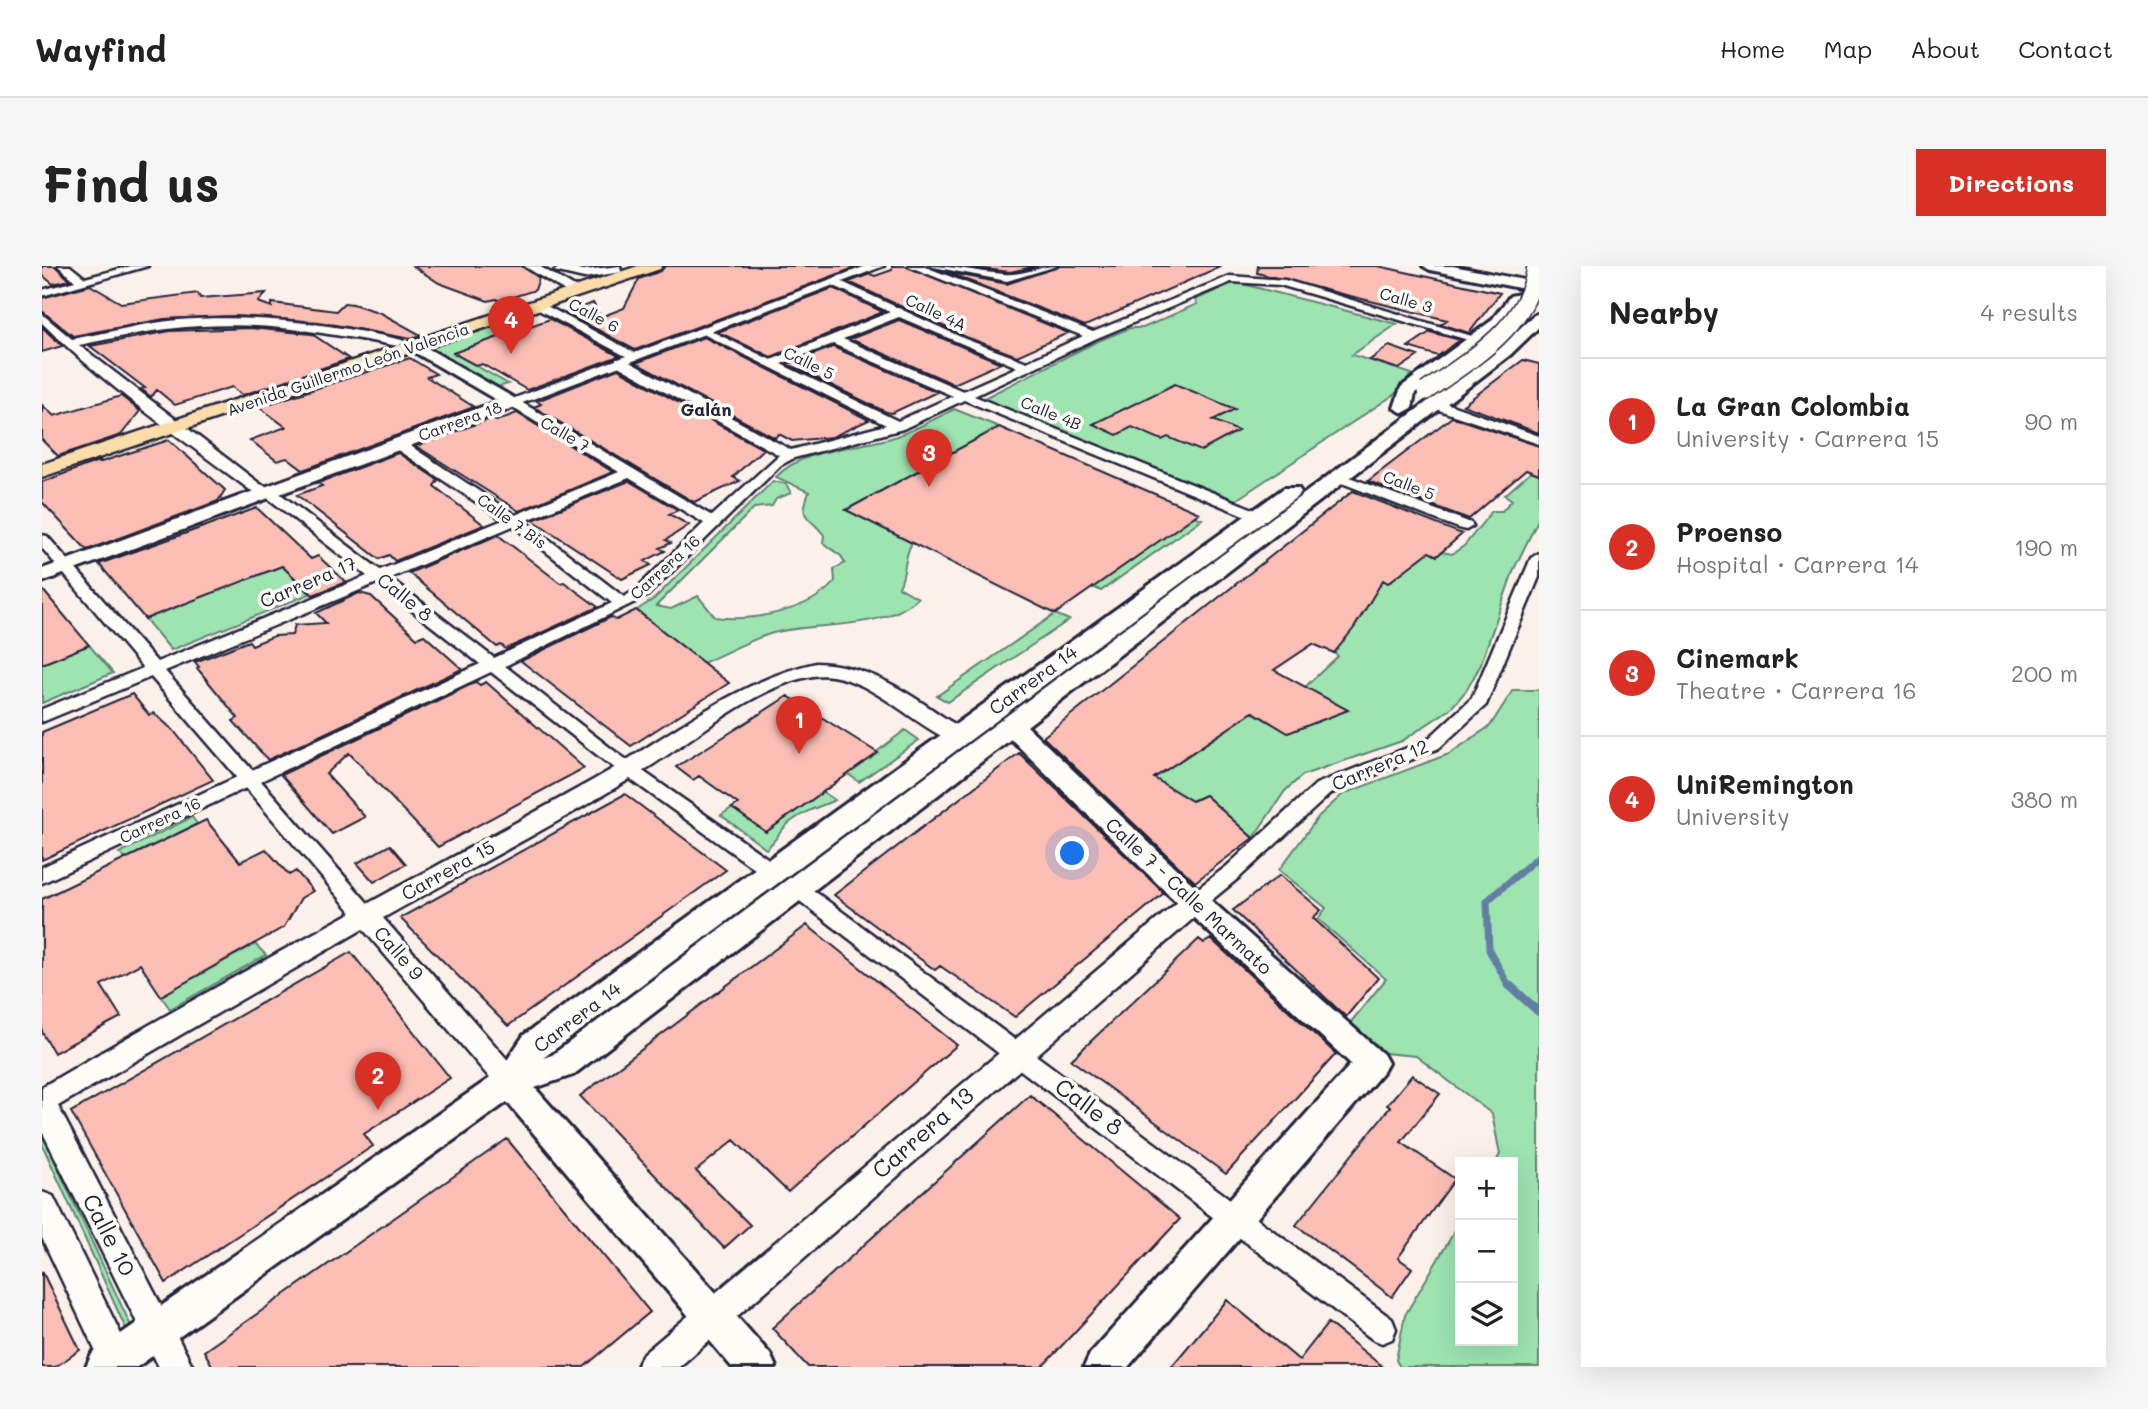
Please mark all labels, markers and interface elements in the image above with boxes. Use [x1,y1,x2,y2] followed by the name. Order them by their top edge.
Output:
[35,27,166,70] text: Wayfind
[1720,33,1785,64] text: Home
[1823,33,1872,64] text: Map
[1910,33,1980,64] text: About
[2018,33,2113,64] text: Contact
[1916,149,2106,216] button: Directions
[42,151,220,214] text: Find us
[1377,282,1435,317] street label: Calle 3
[902,288,970,335] street label: Calle 4A
[1609,292,1719,332] text: Nearby
[565,293,623,337] street label: Calle 6
[488,296,534,354] pin: 4
[1981,297,2078,327] text: 4 results
[224,317,472,420] street label: Avenida Guillermo León Valencia
[780,341,838,384] street label: Calle 5
[1676,389,1910,423] text: La Gran Colombia
[1018,391,1085,434] street label: Calle 4B
[415,396,505,445] street label: Carrera 18
[680,397,732,421] district label: Galán
[1627,406,1637,436] text: 1
[2025,406,2078,436] text: 90 m
[537,411,594,456] street label: Calle 7
[1676,423,1939,453] text: University · Carrera 15
[906,429,952,487] pin: 3
[1380,465,1438,504] street label: Calle 5
[473,488,551,553] street label: Calle 7 Bis
[1676,515,1782,549] text: Proenso
[625,530,704,604] street label: Carrera 16
[1626,532,1638,562] text: 2
[2014,532,2078,562] text: 190 m
[1676,549,1919,579] text: Hospital · Carrera 14
[256,550,360,613] street label: Carrera 17
[372,567,438,627] street label: Calle 8
[984,639,1082,720] street label: Carrera 14
[1676,641,1799,675] text: Cinemark
[1625,658,1639,688] text: 3
[2011,658,2078,688] text: 200 m
[1676,675,1917,705] text: Theatre · Carrera 16
[776,696,822,754] pin: 1
[1328,733,1432,796] street label: Carrera 12
[1676,767,1854,801] text: UniRemington
[1625,784,1639,814] text: 4
[2011,784,2078,814] text: 380 m
[116,792,204,848] street label: Carrera 16
[1676,801,1789,831] text: University
[1101,812,1278,980] street label: Calle 7 - Calle Marmato
[397,834,499,906] street label: Carrera 15
[1055,836,1089,870] your location
[369,920,430,985] street label: Calle 9
[528,976,625,1058] street label: Carrera 14
[355,1052,401,1110] pin: 2
[1050,1071,1130,1142] street label: Calle 8
[865,1080,979,1185] street label: Carrera 13
[1455,1157,1518,1346] map controls
[1455,1157,1518,1220] button: +
[76,1188,143,1281] street label: Calle 10
[1455,1220,1518,1283] button: −
[1455,1283,1518,1346] button: layers

